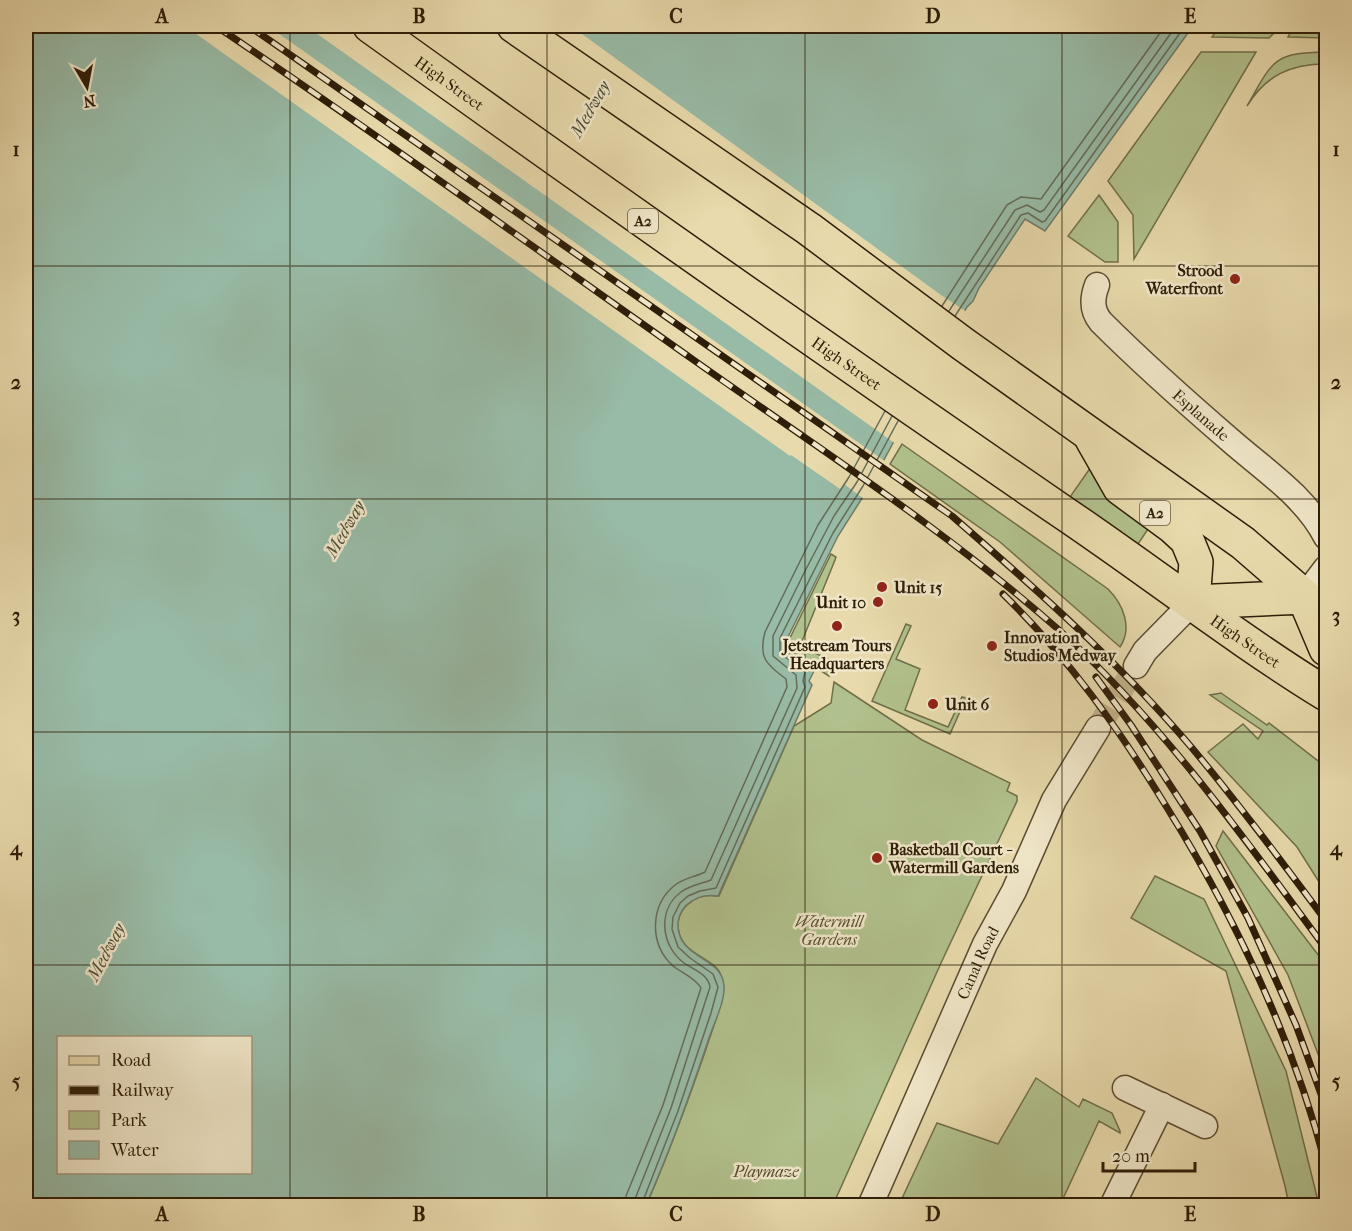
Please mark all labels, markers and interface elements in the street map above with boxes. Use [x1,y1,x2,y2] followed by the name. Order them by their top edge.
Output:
[154,5,170,28] text: A
[412,5,426,28] text: B
[669,5,683,28] text: C
[925,5,941,28] text: D
[1184,5,1196,28] text: E
[411,52,488,115] street label: High Street
[57,57,117,117] north arrow
[565,77,615,143] water label: Medway
[81,91,97,112] text: N
[12,138,20,161] text: 1
[1332,138,1340,161] text: 1
[628,209,658,233] road number: A2
[1145,261,1224,298] place label: Strood Waterfront
[1228,272,1242,286] marker: Strood Waterfront
[808,333,885,395] street label: High Street
[11,371,21,394] text: 2
[1331,371,1341,394] text: 2
[1169,385,1233,445] street label: Esplanade
[320,497,370,563] water label: Medway
[1140,501,1170,525] road number: A2
[893,578,942,597] place label: Unit 15
[875,580,889,594] marker: Unit 15
[815,593,866,612] place label: Unit 10
[871,595,885,609] marker: Unit 10
[12,604,20,627] text: 3
[1332,604,1340,627] text: 3
[1207,611,1284,672] street label: High Street
[830,619,844,633] marker: Jetstream Tours Headquarters
[1004,628,1118,666] place label: Innovation Studios Medway
[781,636,891,674] place label: Jetstream Tours Headquarters
[985,639,999,653] marker: Innovation Studios Medway
[944,695,989,714] place label: Unit 6
[926,697,940,711] marker: Unit 6
[9,837,23,861] text: 4
[1329,837,1343,861] text: 4
[888,840,1019,877] place label: Basketball Court - Watermill Gardens
[870,851,884,865] marker: Basketball Court - Watermill Gardens
[795,912,865,949] park label: Watermill Gardens
[82,920,130,986] water label: Medway
[953,923,1003,1002] street label: Canal Road
[57,1036,252,1174] legend
[111,1050,151,1071] text: Road
[12,1070,21,1093] text: 5
[1332,1070,1341,1093] text: 5
[111,1080,175,1101] text: Railway
[111,1110,148,1131] text: Park
[1103,1135,1194,1173] scale bar
[110,1140,159,1161] text: Water
[1112,1146,1150,1167] text: 20 m
[732,1162,799,1181] park label: Playmaze
[154,1203,170,1226] text: A
[412,1203,426,1226] text: B
[669,1203,683,1226] text: C
[925,1203,941,1226] text: D
[1184,1203,1196,1226] text: E

